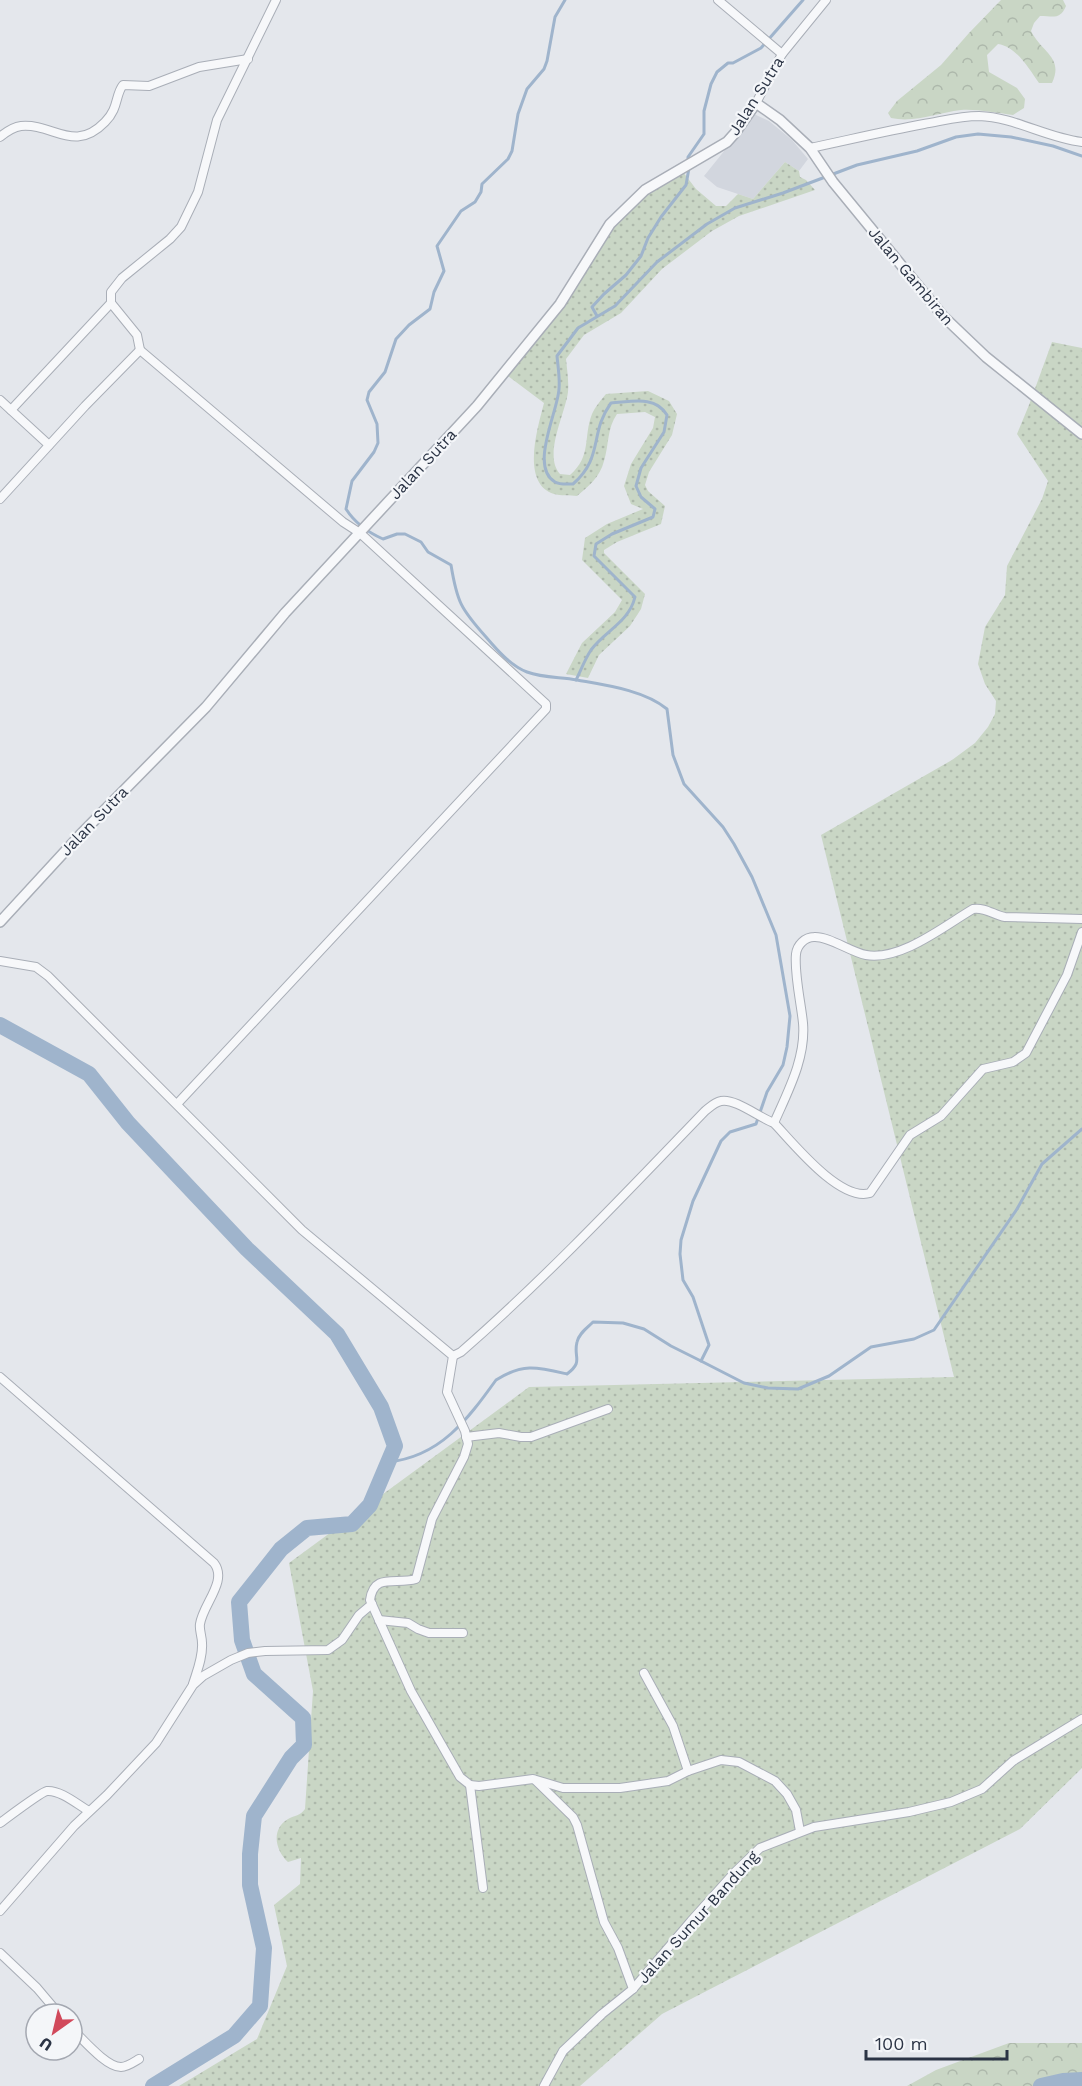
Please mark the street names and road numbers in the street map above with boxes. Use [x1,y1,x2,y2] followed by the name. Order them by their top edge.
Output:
[724,53,788,139] street label: Jalan Sutra
[864,223,958,329] street label: Jalan Gambiran
[386,425,460,503] street label: Jalan Sutra
[56,782,132,860] street label: Jalan Sutra
[634,1847,763,1987] street label: Jalan Sumur Bandung

